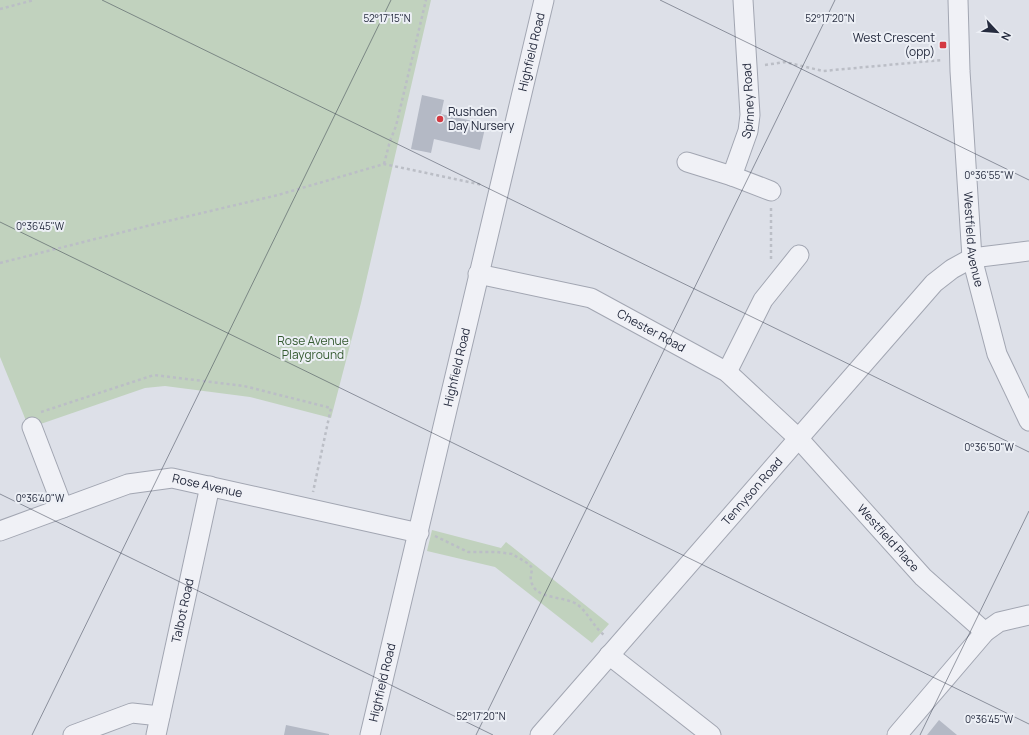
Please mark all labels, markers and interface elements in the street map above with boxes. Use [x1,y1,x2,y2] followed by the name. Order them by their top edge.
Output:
[363,11,411,25] text: 52°17'15"N
[514,11,549,93] street label: Highfield Road
[805,11,855,25] text: 52°17'20"N
[977,12,1017,52] north arrow
[853,29,935,60] place label: West Crescent (opp)
[998,30,1015,44] text: N
[938,40,948,50] marker: West Crescent (opp)
[737,63,758,141] street label: Spinney Road
[448,103,515,134] place label: Rushden Day Nursery
[435,114,445,124] marker: Rushden Day Nursery
[964,168,1014,182] text: 0°36'55"W
[960,191,988,289] street label: Westfield Avenue
[16,219,65,233] text: 0°36'45"W
[614,305,689,356] street label: Chester Road
[439,326,474,408] street label: Highfield Road
[277,332,349,363] park label: Rose Avenue Playground
[964,440,1014,454] text: 0°36'50"W
[718,454,786,529] street label: Tennyson Road
[171,469,244,501] street label: Rose Avenue
[16,491,65,505] text: 0°36'40"W
[854,500,923,575] street label: Westfield Place
[167,577,198,645] street label: Talbot Road
[364,641,399,723] street label: Highfield Road
[456,709,506,723] text: 52°17'20"N
[965,712,1014,726] text: 0°36'45"W

